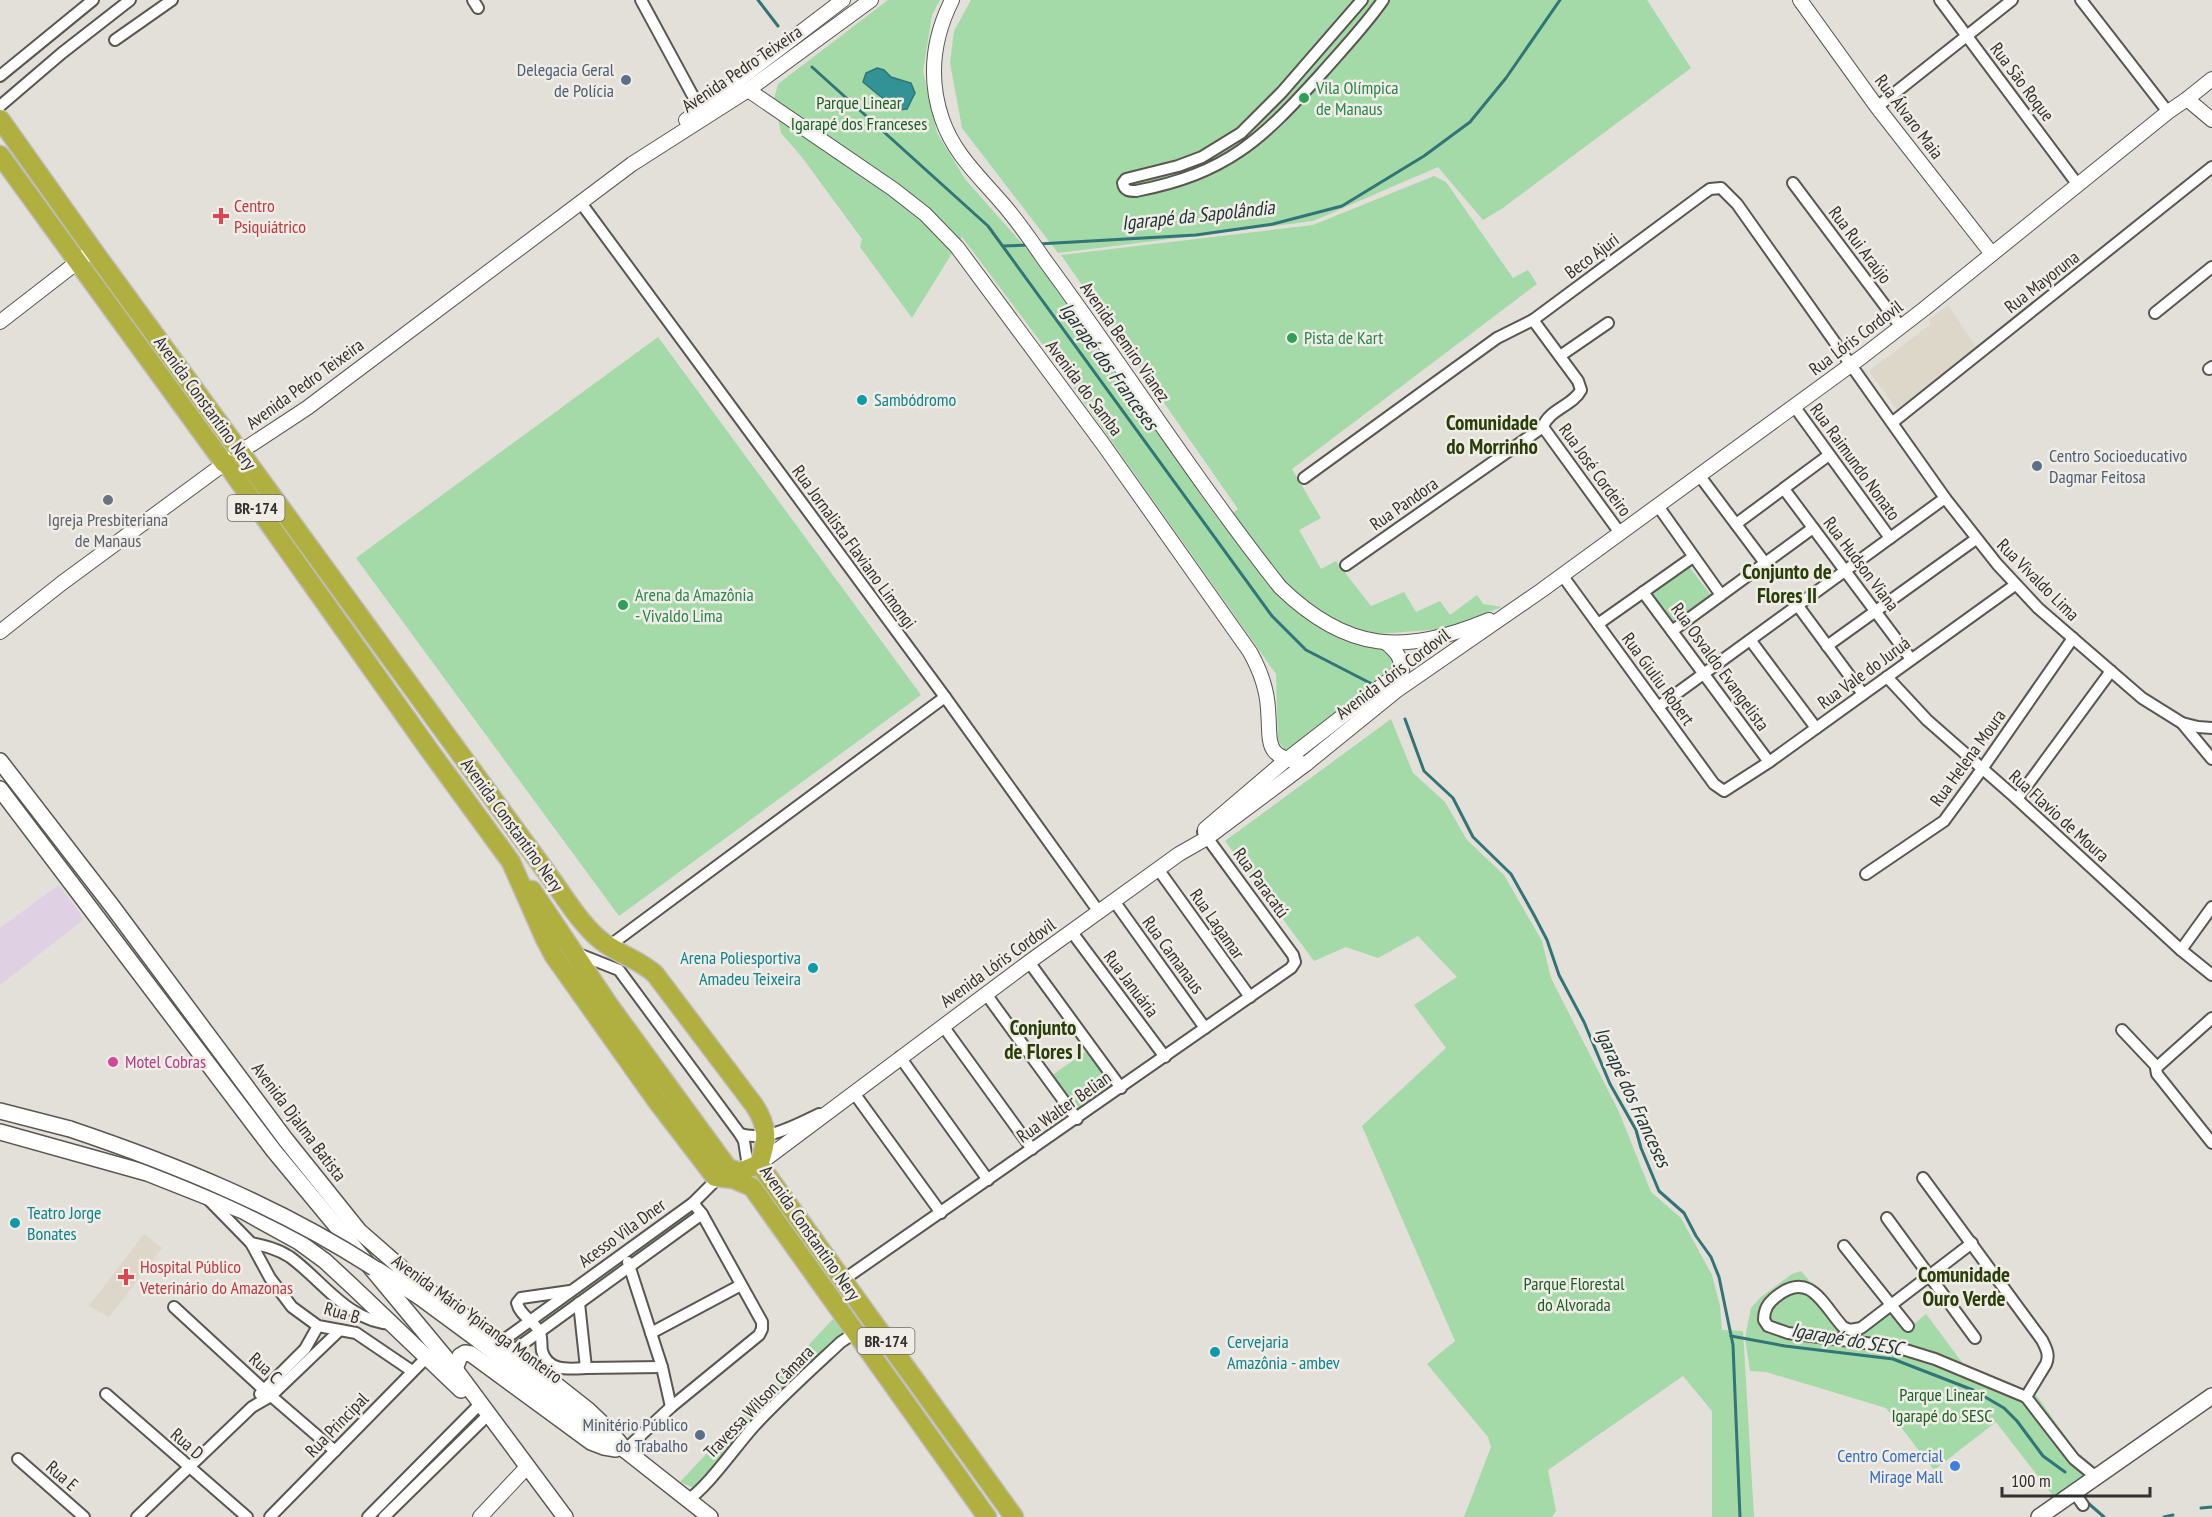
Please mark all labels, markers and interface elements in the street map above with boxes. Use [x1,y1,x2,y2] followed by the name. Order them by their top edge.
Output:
[677,20,806,117] street label: Avenida Pedro Teixeira
[1985,38,2059,126] street label: Rua São Roque
[517,58,615,102] place label: Delegacia Geral de Polícia
[1870,70,1949,164] street label: Rua Álvaro Maia
[619,73,633,87] marker: Delegacia Geral de Polícia
[1315,76,1399,120] place label: Vila Olímpica de Manaus
[791,91,927,135] park label: Parque Linear Igarapé dos Franceses
[1297,91,1311,105] marker: Vila Olímpica de Manaus
[234,194,306,238] place label: Centro Psiquiátrico
[1120,194,1277,236] water label: Igarapé da Sapolândia
[1824,201,1897,288] street label: Rua Rui Araújo
[212,207,230,225] marker: Centro Psiquiátrico
[1560,228,1623,283] street label: Beco Ajuri
[2000,245,2084,318] street label: Rua Mayoruna
[1075,277,1175,406] street label: Avenida Bemiro Vianez
[1804,294,1908,380] street label: Rua Lóris Cordovil
[1054,297,1165,437] water label: Igarapé dos Franceses
[1304,326,1383,349] place label: Pista de Kart
[149,331,262,474] street label: Avenida Constantino Nery
[1285,331,1299,345] marker: Pista de Kart
[241,333,368,434] street label: Avenida Pedro Teixeira
[1041,335,1128,440] street label: Avenida do Samba
[874,388,956,411] place label: Sambódromo
[855,393,869,407] marker: Sambódromo
[1805,399,1906,525] street label: Rua Raimundo Nonato
[1446,409,1538,460] district label: Comunidade do Morrinho
[1554,419,1637,521] street label: Rua José Cordeiro
[2049,444,2188,488] place label: Centro Socioeducativo Dagmar Feitosa
[2030,459,2044,473] marker: Centro Socioeducativo Dagmar Feitosa
[787,460,921,633] street label: Rua Jornalista Flaviano Limongi
[1365,472,1442,535] street label: Rua Pandora
[101,493,115,507] marker: Igreja Presbiteriana de Manaus
[228,495,284,521] road number: BR-174
[48,508,168,552] place label: Igreja Presbiteriana de Manaus
[1818,512,1904,616] street label: Rua Hudson Viana
[1992,534,2084,626] street label: Rua Vivaldo Lima
[1742,558,1832,609] district label: Conjunto de Flores II
[635,583,754,627] place label: Arena da Amazônia - Vivaldo Lima
[616,598,630,612] marker: Arena da Amazônia - Vivaldo Lima
[1666,598,1775,735] street label: Rua Osvaldo Evangelista
[1331,623,1455,724] street label: Avenida Lóris Cordovil
[1617,628,1700,730] street label: Rua Giuliu Robert
[1813,631,1914,714] street label: Rua Vale do Juruá
[1925,705,2010,811] street label: Rua Helena Moura
[456,753,569,896] street label: Avenida Constantino Nery
[2004,765,2114,867] street label: Rua Flavio de Moura
[1228,843,1294,922] street label: Rua Paracatú
[1185,884,1250,963] street label: Rua Lagamar
[1137,911,1209,998] street label: Rua Camanaus
[935,913,1061,1012] street label: Avenida Lóris Cordovil
[680,946,801,990] place label: Arena Poliesportiva Amadeu Teixeira
[1099,946,1164,1022] street label: Rua Januária
[806,961,820,975] marker: Arena Poliesportiva Amadeu Teixeira
[1004,1014,1082,1065] district label: Conjunto de Flores I
[1589,1023,1678,1173] water label: Igarapé dos Franceses
[125,1050,206,1073] place label: Motel Cobras
[106,1055,120,1069] marker: Motel Cobras
[247,1058,352,1186] street label: Avenida Djalma Batista
[1012,1066,1115,1148] street label: Rua Walter Belian
[755,1161,866,1305] street label: Avenida Constantino Nery
[574,1193,670,1272] street label: Acesso Vila Dner
[27,1201,102,1245] place label: Teatro Jorge Bonates
[8,1216,22,1230] marker: Teatro Jorge Bonates
[387,1249,567,1388] street label: Avenida Mário Ypiranga Monteiro
[139,1255,293,1299] place label: Hospital Público Veterinário do Amazonas
[1918,1261,2010,1312] district label: Comunidade Ouro Verde
[117,1268,135,1286] marker: Hospital Público Veterinário do Amazonas
[1524,1272,1625,1316] park label: Parque Florestal do Alvorada
[322,1297,363,1329] street label: Rua B
[1789,1316,1907,1362] water label: Igarapé do SESC
[858,1328,914,1354] road number: BR-174
[1227,1330,1340,1374] place label: Cervejaria Amazônia - ambev
[699,1340,818,1463] street label: Travessa Wilson Câmara
[1208,1345,1222,1359] marker: Cervejaria Amazônia - ambev
[244,1347,286,1388] street label: Rua C
[1891,1383,1993,1427] park label: Parque Linear Igarapé do SESC
[300,1387,374,1462] street label: Rua Principal
[582,1413,688,1457] place label: Minitério Público do Trabalho
[166,1423,209,1464] street label: Rua D
[693,1428,707,1442] marker: Minitério Público do Trabalho
[1837,1444,1944,1488] place label: Centro Comercial Mirage Mall
[41,1455,83,1496] street label: Rua E
[1948,1459,1962,1473] marker: Centro Comercial Mirage Mall
[2002,1460,2150,1498] scale bar
[2011,1469,2051,1492] text: 100 m

